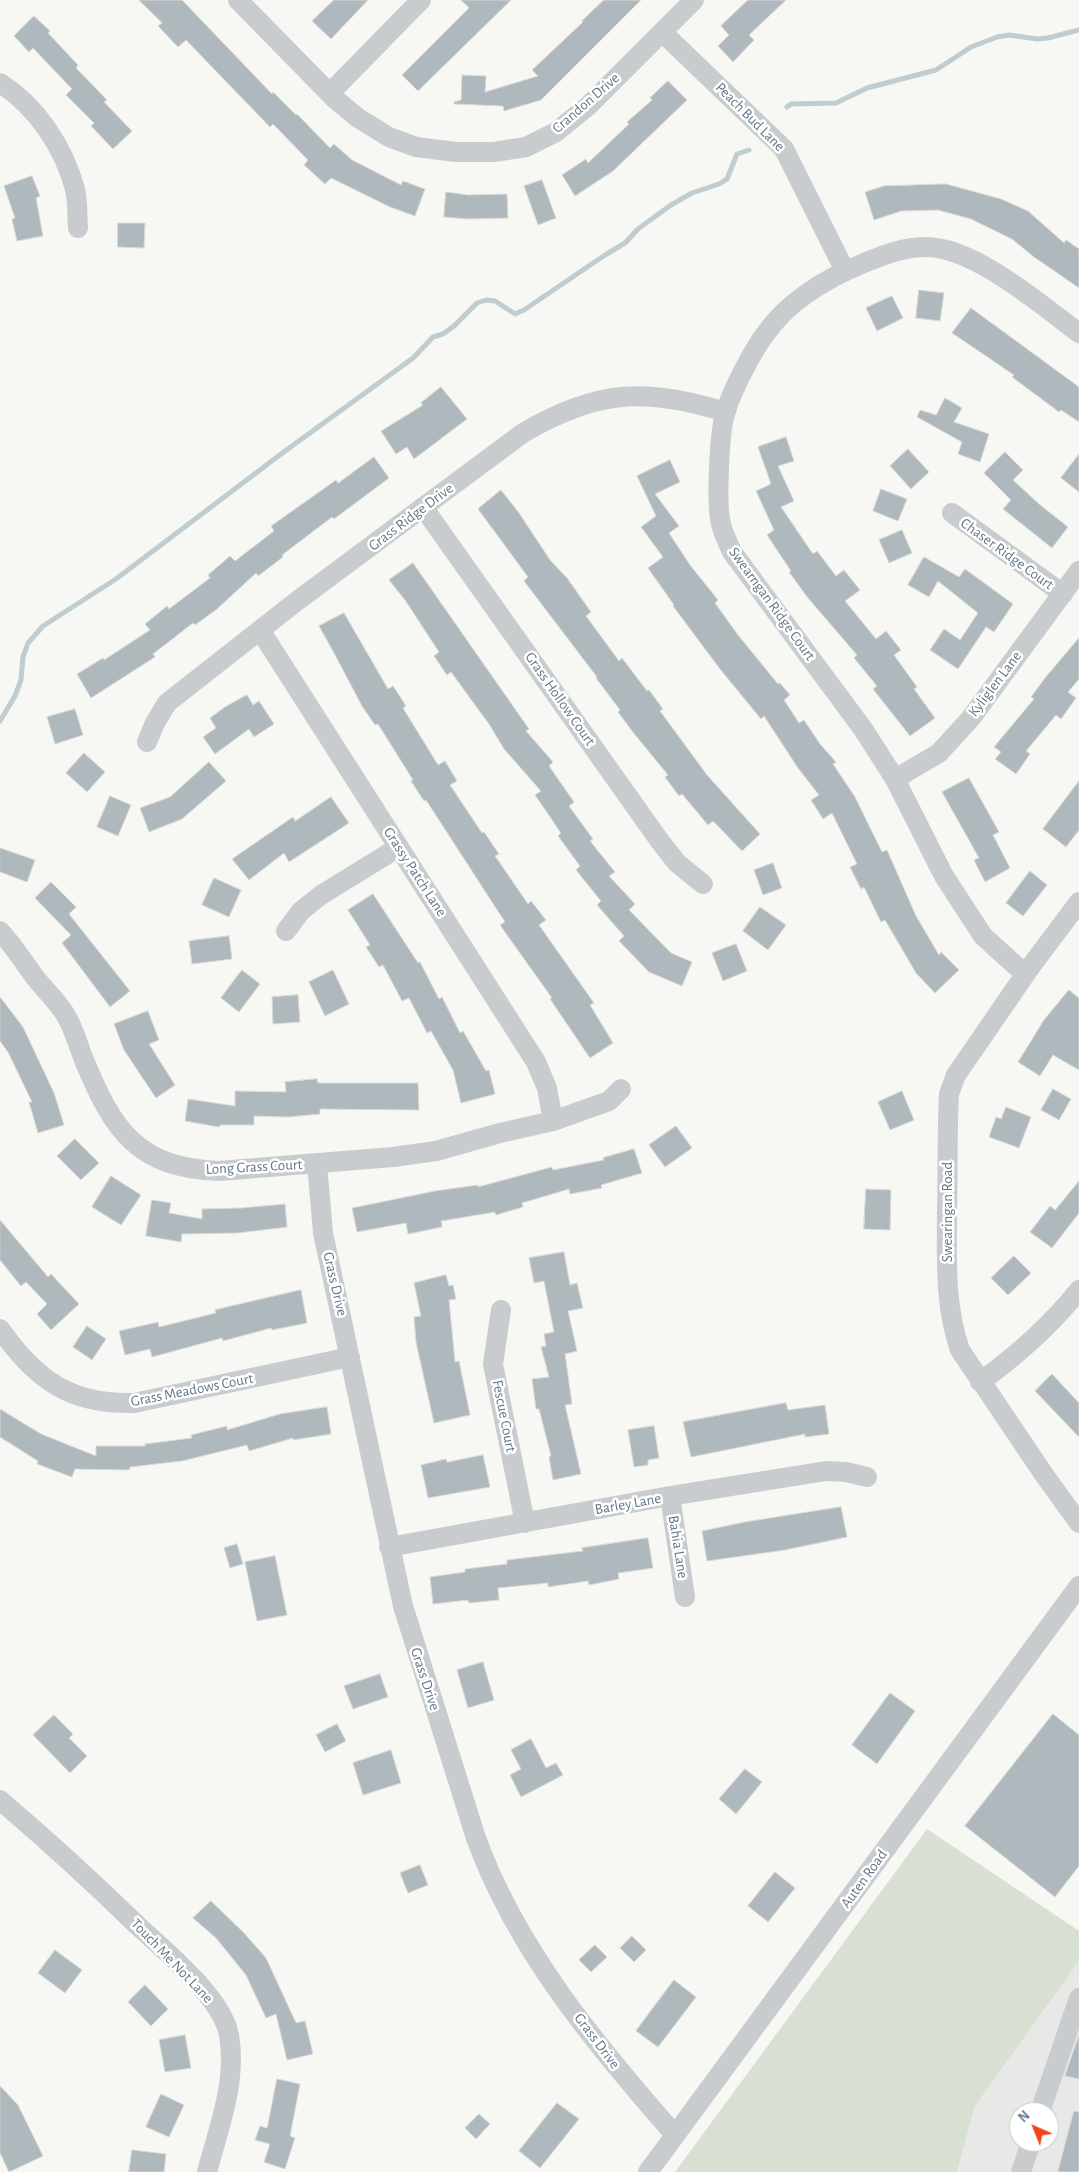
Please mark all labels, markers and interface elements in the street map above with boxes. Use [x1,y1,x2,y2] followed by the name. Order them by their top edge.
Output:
[549,69,623,137] street label: Crandon Drive
[712,79,788,155] street label: Peach Bud Lane
[365,479,457,555] street label: Grass Ridge Drive
[957,514,1057,594] street label: Chaser Ridge Court
[725,544,819,664] street label: Swearngan Ridge Court
[965,648,1025,720] street label: Kyliglen Lane
[521,649,599,749] street label: Grass Hollow Court
[379,824,451,920] street label: Grassy Patch Lane
[205,1155,303,1179] street label: Long Grass Court
[938,1162,956,1262] street label: Swearingan Road
[319,1250,351,1318] street label: Grass Drive
[129,1369,255,1411] street label: Grass Meadows Court
[488,1378,520,1454] street label: Fescue Court
[594,1489,662,1519] street label: Barley Lane
[664,1514,692,1580] street label: Bahia Lane
[406,1645,444,1713] street label: Grass Drive
[837,1846,891,1912] street label: Auten Road
[127,1915,217,2007] street label: Touch Me Not Lane
[570,2010,624,2072] street label: Grass Drive
[1009,2102,1059,2152] north arrow
[1016,2109,1033,2125] text: N

